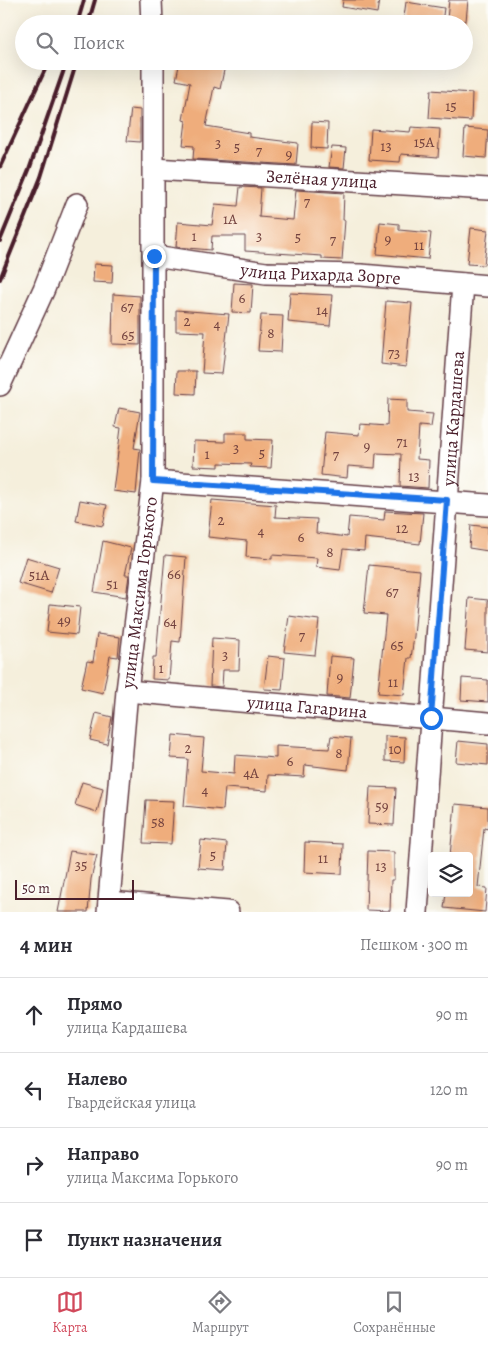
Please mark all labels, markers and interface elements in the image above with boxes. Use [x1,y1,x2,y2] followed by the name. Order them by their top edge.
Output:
[15,15,473,70] search box
[33,29,61,57] icon: search
[73,30,125,56] text: Поиск
[445,96,457,116] house number: 15
[414,132,434,152] house number: 15А
[215,133,221,153] house number: 3
[380,136,392,156] house number: 13
[234,137,240,157] house number: 5
[256,141,263,161] house number: 7
[286,144,293,164] house number: 9
[265,164,379,194] street label: Зелёная улица
[304,192,311,212] house number: 7
[223,209,237,229] house number: 1А
[191,226,197,246] house number: 1
[256,226,262,246] house number: 3
[295,227,301,247] house number: 5
[385,229,392,249] house number: 9
[330,230,337,250] house number: 7
[414,235,424,255] house number: 11
[143,245,166,268] route end
[238,257,402,290] street label: улица Рихарда Зорге
[239,288,246,308] house number: 6
[120,297,134,317] house number: 67
[316,300,328,320] house number: 14
[183,311,191,331] house number: 2
[214,314,221,334] house number: 4
[267,323,275,343] house number: 8
[121,325,135,345] house number: 65
[388,343,400,363] house number: 73
[436,349,470,488] street label: улица Кардашева
[396,432,408,452] house number: 71
[364,436,371,456] house number: 9
[233,438,239,458] house number: 3
[259,443,265,463] house number: 5
[204,444,210,464] house number: 1
[333,445,340,465] house number: 7
[408,466,420,486] house number: 13
[115,495,163,691] street label: улица Максима Горького
[217,510,225,530] house number: 2
[396,518,408,538] house number: 12
[258,521,265,541] house number: 4
[298,527,305,547] house number: 6
[326,542,334,562] house number: 8
[167,564,181,584] house number: 66
[29,565,49,585] house number: 51А
[106,574,118,594] house number: 51
[385,582,399,602] house number: 67
[57,610,71,630] house number: 49
[163,612,177,632] house number: 64
[299,626,306,646] house number: 7
[390,635,404,655] house number: 65
[222,645,228,665] house number: 3
[158,658,164,678] house number: 1
[337,667,344,687] house number: 9
[388,672,398,692] house number: 11
[245,690,369,724] street label: улица Гагарина
[420,707,443,730] route start
[184,738,192,758] house number: 2
[388,739,402,759] house number: 10
[335,743,343,763] house number: 8
[287,751,294,771] house number: 6
[243,763,259,783] house number: 4А
[202,780,209,800] house number: 4
[375,796,389,816] house number: 59
[151,812,165,832] house number: 58
[210,845,216,865] house number: 5
[318,848,328,868] house number: 11
[428,852,473,897] map controls
[428,852,473,897] button: layers
[75,855,87,875] house number: 35
[375,856,387,876] house number: 13
[15,877,134,900] scale bar
[22,879,50,898] text: 50 m
[20,931,73,959] text: 4 мин
[360,934,468,956] text: Пешком · 300 m
[67,991,122,1017] text: Прямо
[20,1001,48,1029] icon: ahead
[436,1004,468,1026] text: 90 m
[67,1017,187,1039] text: улица Кардашева
[67,1066,127,1092] text: Налево
[20,1076,48,1104] icon: left
[430,1079,468,1101] text: 120 m
[67,1092,196,1114] text: Гвардейская улица
[67,1141,139,1167] text: Направо
[20,1151,48,1179] icon: right
[436,1154,468,1176] text: 90 m
[67,1167,238,1189] text: улица Максима Горького
[20,1226,48,1254] icon: arrive
[67,1227,222,1253] text: Пункт назначения
[52,1288,88,1337] tab: Карта
[192,1288,249,1337] tab: Маршрут
[353,1288,436,1337] tab: Сохранённые

